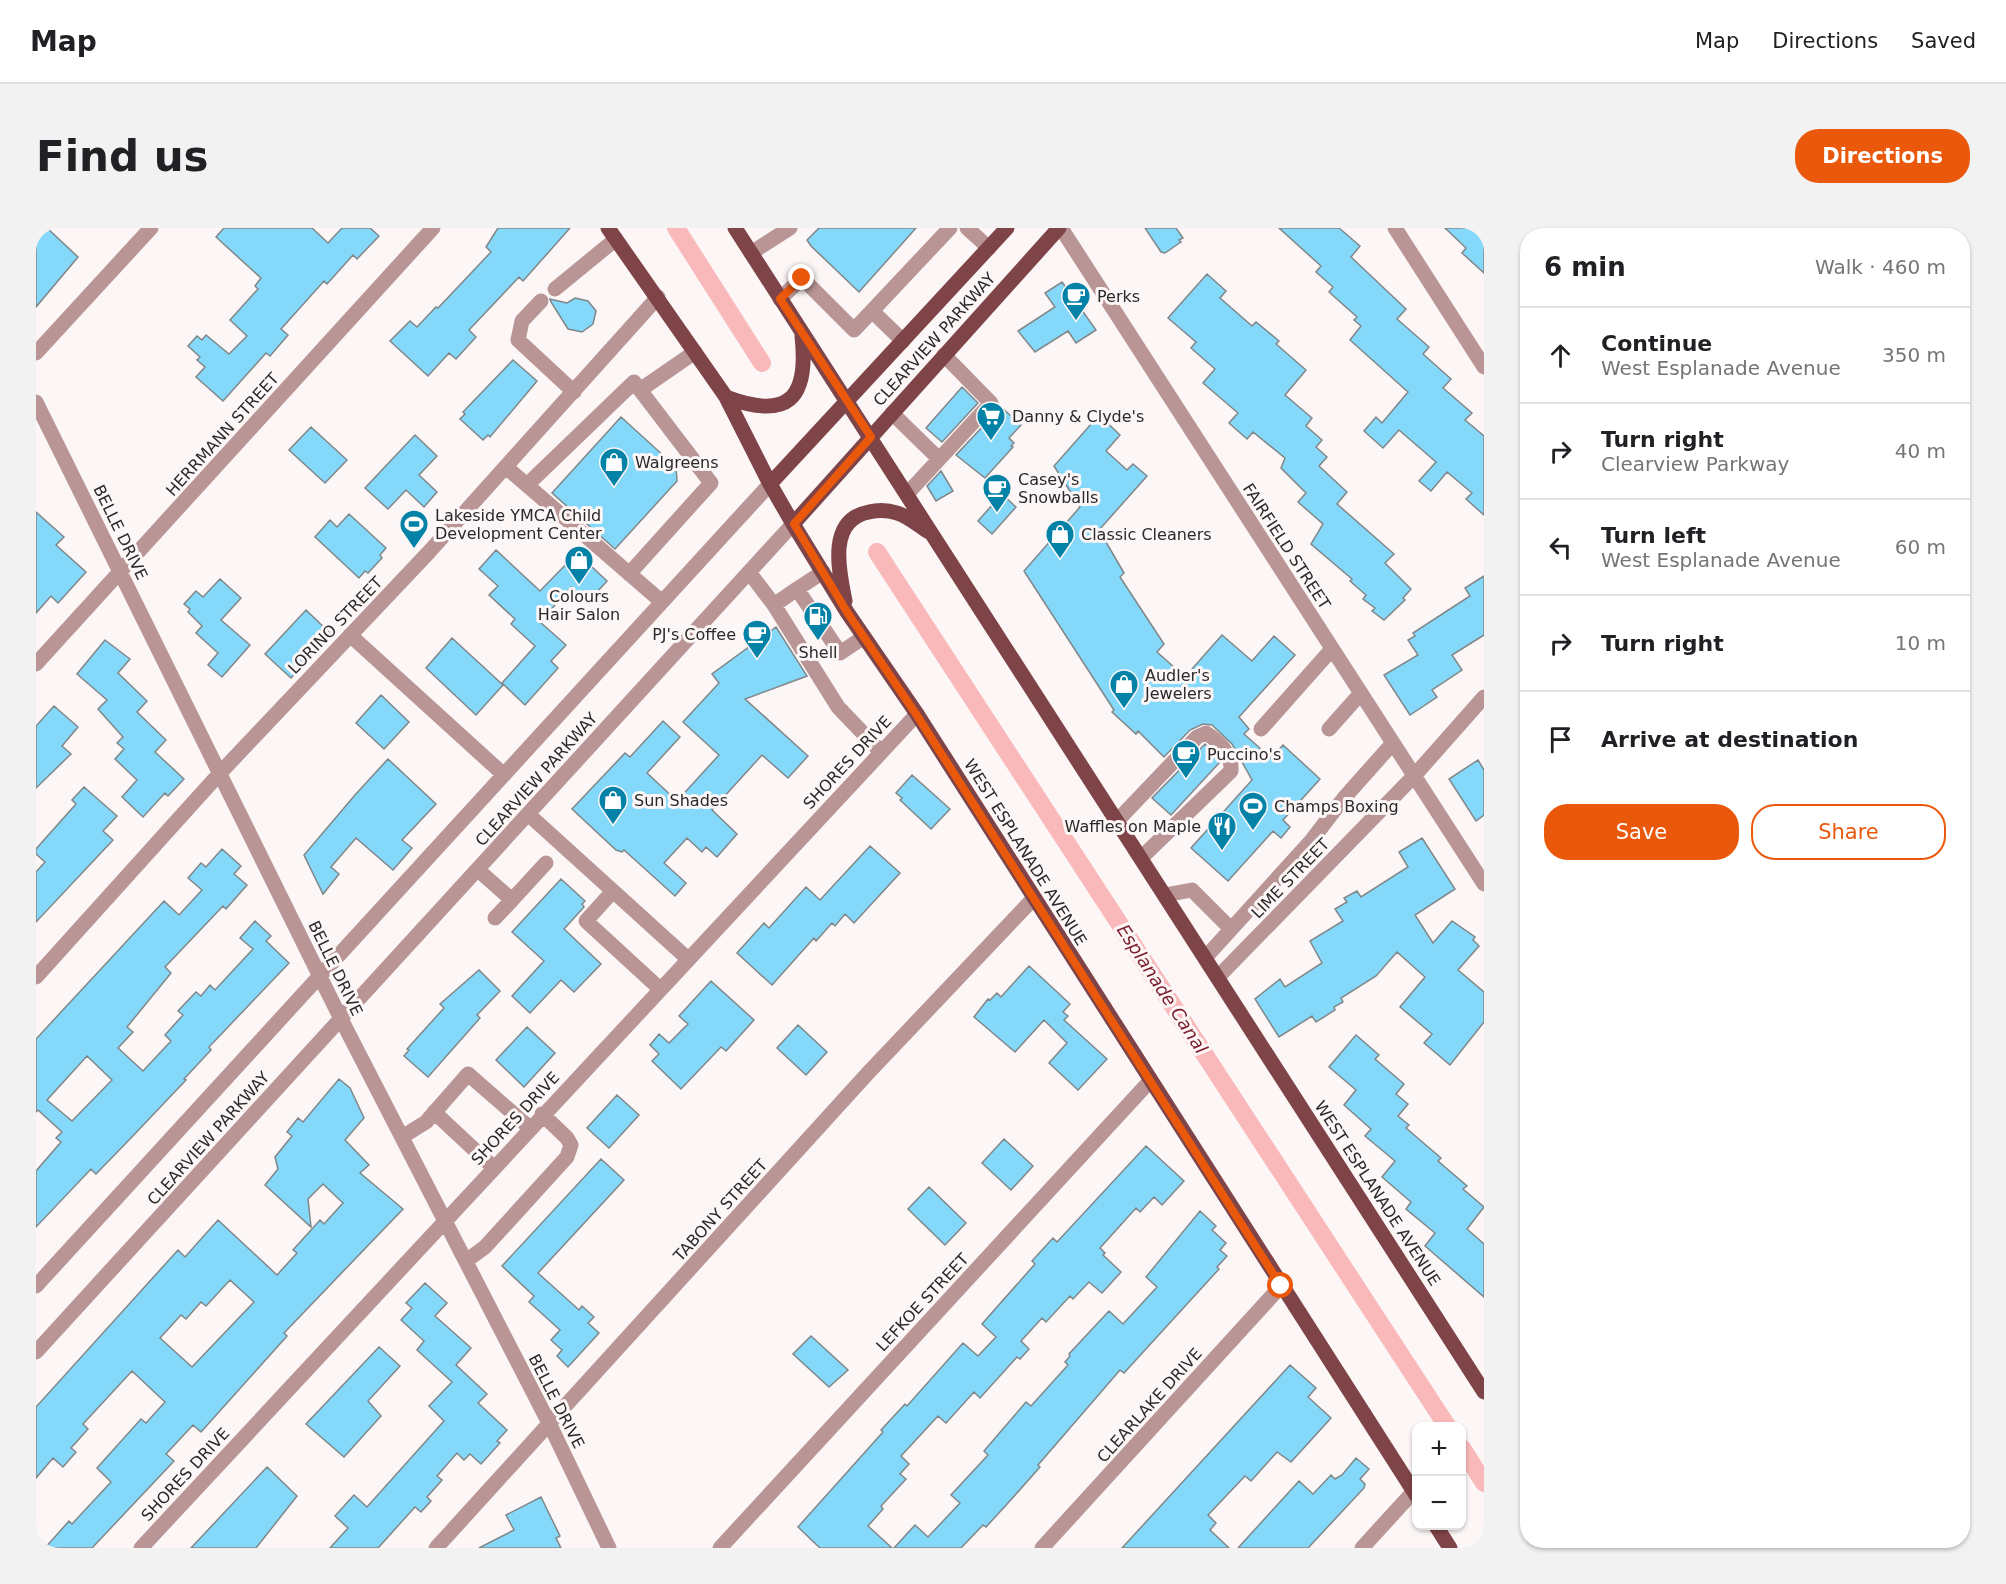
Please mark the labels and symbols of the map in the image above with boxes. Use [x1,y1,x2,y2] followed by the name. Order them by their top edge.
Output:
[788,264,814,290] route end
[869,268,999,410] street label: CLEARVIEW PARKWAY
[1060,280,1092,322] cafe icon: Perks
[1097,287,1140,306] place label: Perks
[162,369,283,500] street label: HERRMANN STREET
[975,400,1007,442] supermarket icon: Danny & Clyde's
[1012,407,1144,426] place label: Danny & Clyde's
[598,446,630,488] shop icon: Walgreens
[635,453,719,472] place label: Walgreens
[1018,470,1098,507] place label: Casey's Snowballs
[981,472,1013,514] cafe icon: Casey's Snowballs
[1239,480,1334,613] street label: FAIRFIELD STREET
[89,482,152,583] street label: BELLE DRIVE
[435,506,602,543] place label: Lakeside YMCA Child Development Center
[398,508,430,550] sports icon: Lakeside YMCA Child Development Center
[1044,518,1076,560] shop icon: Classic Cleaners
[1081,525,1212,544] place label: Classic Cleaners
[563,544,595,586] shop icon: Colours Hair Salon
[284,573,387,678] street label: LORINO STREET
[538,587,620,624] place label: Colours Hair Salon
[802,600,834,642] fuel station icon: Shell
[741,618,773,660] cafe icon: PJ's Coffee
[652,625,736,644] place label: PJ's Coffee
[798,643,838,662] place label: Shell
[1144,666,1212,703] place label: Audler's Jewelers
[1108,668,1140,710] shop icon: Audler's Jewelers
[471,708,601,850] street label: CLEARVIEW PARKWAY
[799,712,895,813] street label: SHORES DRIVE
[1170,738,1202,780] cafe icon: Puccino's
[1207,745,1281,764] place label: Puccino's
[960,756,1091,949] street label: WEST ESPLANADE AVENUE
[597,784,629,826] shop icon: Sun Shades
[1237,790,1269,832] sports icon: Champs Boxing
[634,791,728,810] place label: Sun Shades
[1274,797,1399,816] place label: Champs Boxing
[1206,810,1238,852] restaurant icon: Waffles on Maple
[1065,817,1201,836] place label: Waffles on Maple
[1248,834,1333,922] street label: LIME STREET
[304,918,367,1019] street label: BELLE DRIVE
[1113,920,1212,1057] water label: Esplanade Canal
[143,1067,273,1209] street label: CLEARVIEW PARKWAY
[467,1068,563,1169] street label: SHORES DRIVE
[1311,1097,1444,1289] street label: WEST ESPLANADE AVENUE
[669,1155,771,1266] street label: TABONY STREET
[872,1249,973,1355] street label: LEFKOE STREET
[1267,1272,1293,1298] route start
[1093,1344,1206,1466] street label: CLEARLAKE DRIVE
[525,1351,588,1452] street label: BELLE DRIVE
[137,1424,233,1525] street label: SHORES DRIVE

